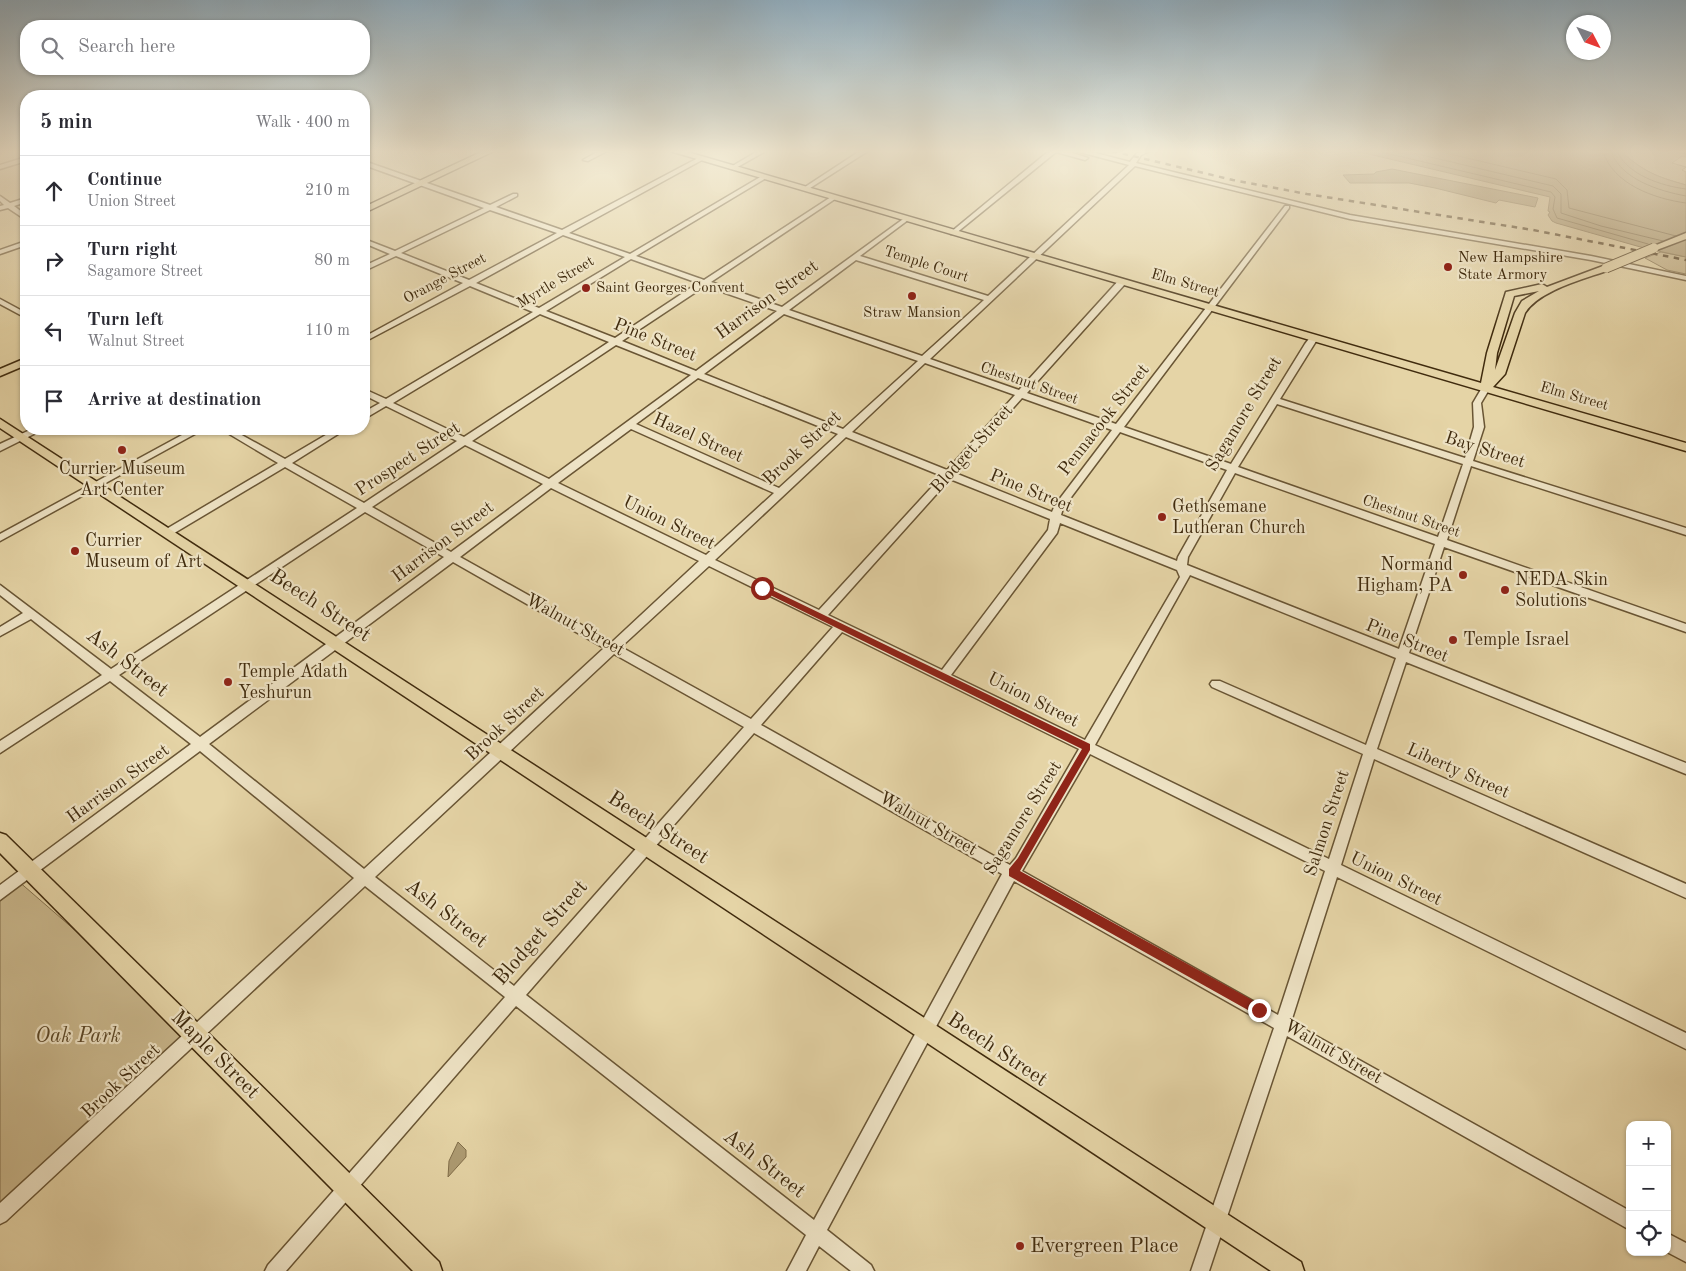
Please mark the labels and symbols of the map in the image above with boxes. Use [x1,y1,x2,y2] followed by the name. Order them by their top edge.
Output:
[1566,15,1611,60] north arrow
[882,244,970,286] street label: Temple Court
[401,251,489,307] street label: Orange Street
[1458,251,1563,283] place label: New Hampshire State Armory
[515,254,597,312] street label: Myrtle Street
[712,257,822,343] street label: Harrison Street
[1442,261,1454,273] marker: New Hampshire State Armory
[1149,267,1221,301] street label: Elm Street
[596,281,744,296] place label: Saint Georges Convent
[580,282,592,294] marker: Saint Georges Convent
[906,290,918,302] marker: Straw Mansion
[863,306,961,321] place label: Straw Mansion
[611,315,699,365] street label: Pine Street
[1203,354,1285,474] street label: Sagamore Street
[978,360,1080,408] street label: Chestnut Street
[1055,361,1153,479] street label: Pennacook Street
[1538,380,1610,414] street label: Elm Street
[928,401,1016,497] street label: Blodget Street
[759,407,845,489] street label: Brook Street
[650,410,746,466] street label: Hazel Street
[352,419,464,499] street label: Prospect Street
[1443,429,1527,471] street label: Bay Street
[116,444,128,456] marker: Currier Museum Art Center
[59,460,185,499] place label: Currier Museum Art Center
[987,466,1075,516] street label: Pine Street
[620,493,718,553] street label: Union Street
[1360,493,1462,541] street label: Chestnut Street
[389,498,497,586] street label: Harrison Street
[1172,498,1306,537] place label: Gethsemane Lutheran Church
[1156,511,1168,523] marker: Gethsemane Lutheran Church
[85,532,202,571] place label: Currier Museum of Art
[69,545,81,557] marker: Currier Museum of Art
[1356,556,1453,595] place label: Normand Higham, PA
[266,566,374,646] street label: Beech Street
[1457,569,1469,581] marker: Normand Higham, PA
[1515,571,1608,610] place label: NEDA Skin Solutions
[751,577,774,600] route start
[1499,584,1511,596] marker: NEDA Skin Solutions
[523,590,627,660] street label: Walnut Street
[1363,616,1451,666] street label: Pine Street
[82,625,172,701] street label: Ash Street
[1463,631,1569,649] place label: Temple Israel
[1447,634,1459,646] marker: Temple Israel
[238,663,348,702] place label: Temple Adath Yeshurun
[984,669,1082,731] street label: Union Street
[222,676,234,688] marker: Temple Adath Yeshurun
[462,683,548,765] street label: Brook Street
[1404,740,1512,802] street label: Liberty Street
[63,741,173,827] street label: Harrison Street
[981,758,1065,878] street label: Sagamore Street
[1301,768,1353,878] street label: Salmon Street
[604,788,712,868] street label: Beech Street
[876,789,980,859] street label: Walnut Street
[1347,849,1445,909] street label: Union Street
[401,876,491,952] street label: Ash Street
[490,877,592,989] street label: Blodget Street
[1248,999,1271,1022] route end
[167,1007,263,1103] street label: Maple Street
[943,1009,1051,1091] street label: Beech Street
[1281,1017,1385,1087] street label: Walnut Street
[35,1026,121,1047] park label: Oak Park
[78,1040,164,1122] street label: Brook Street
[719,1126,809,1202] street label: Ash Street
[1030,1236,1179,1257] place label: Evergreen Place
[1014,1240,1026,1252] marker: Evergreen Place

